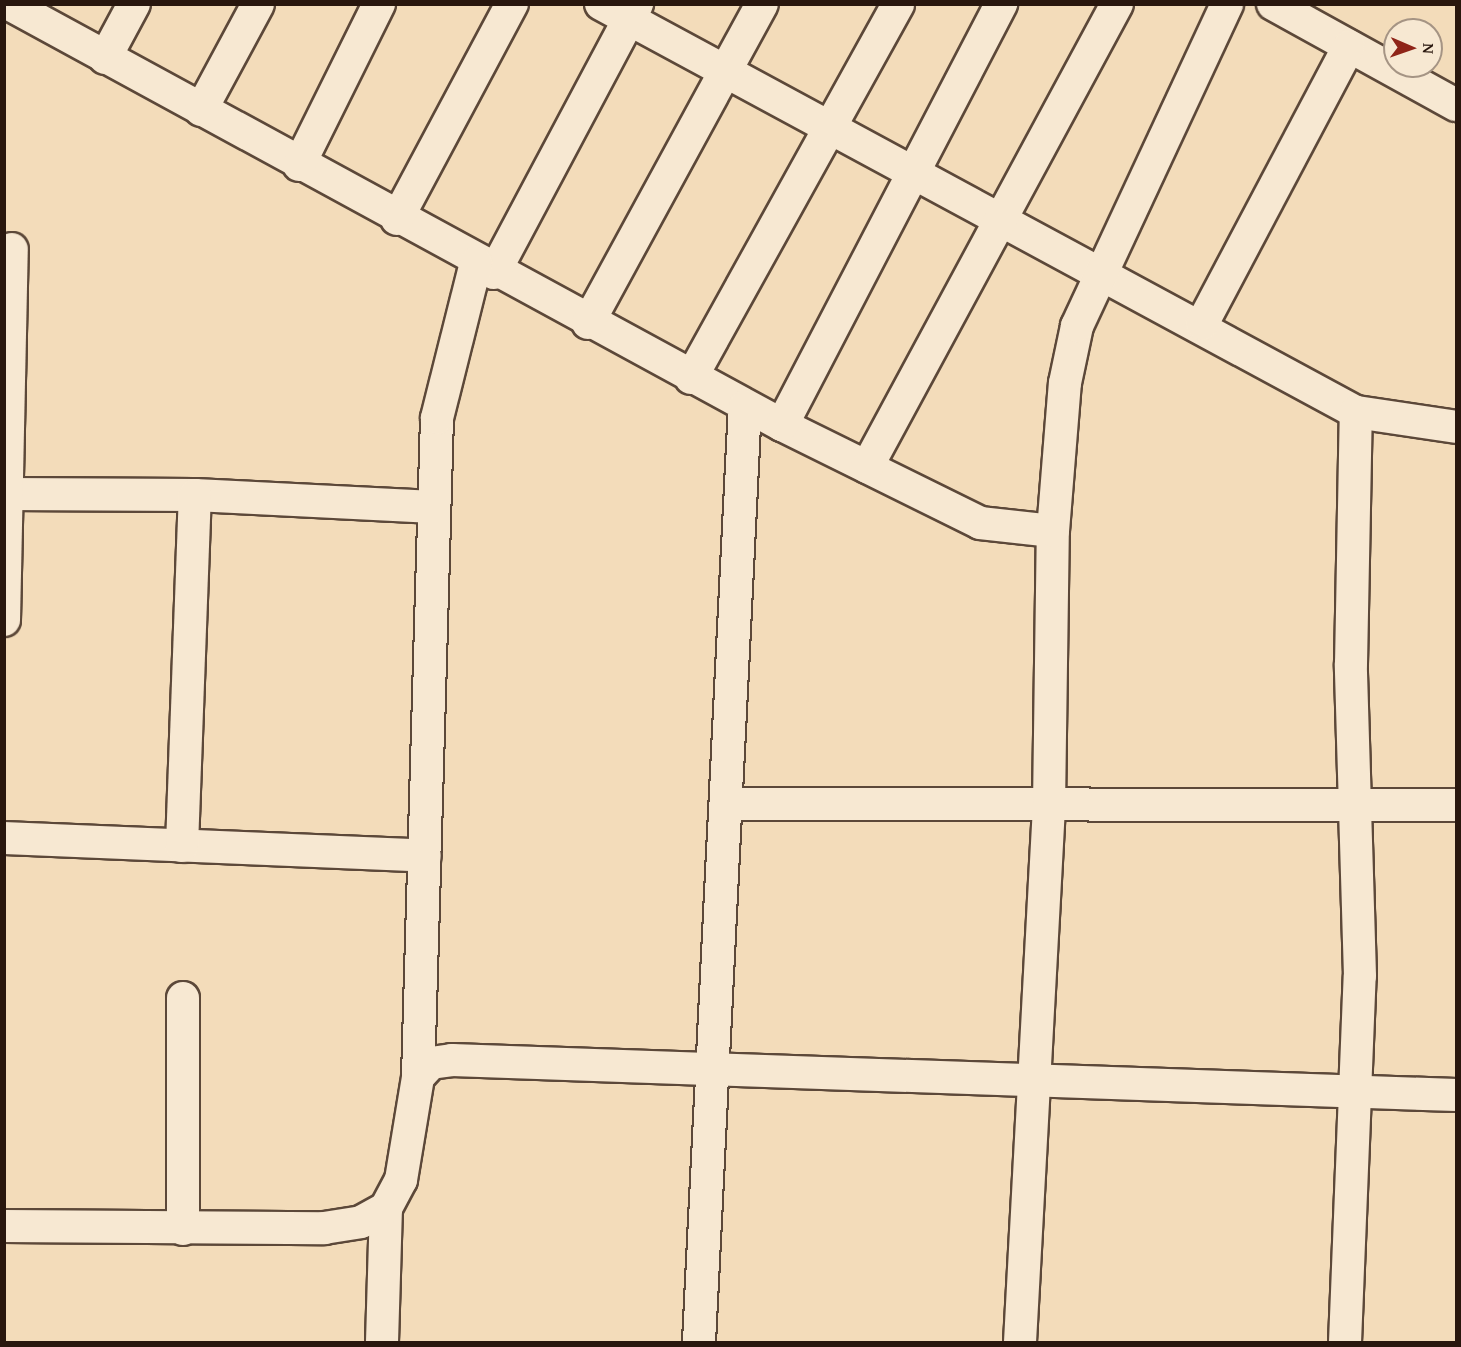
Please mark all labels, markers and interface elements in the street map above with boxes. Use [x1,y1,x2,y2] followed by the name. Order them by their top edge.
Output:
[1383,18,1443,78] north arrow
[1417,43,1441,54] text: N

